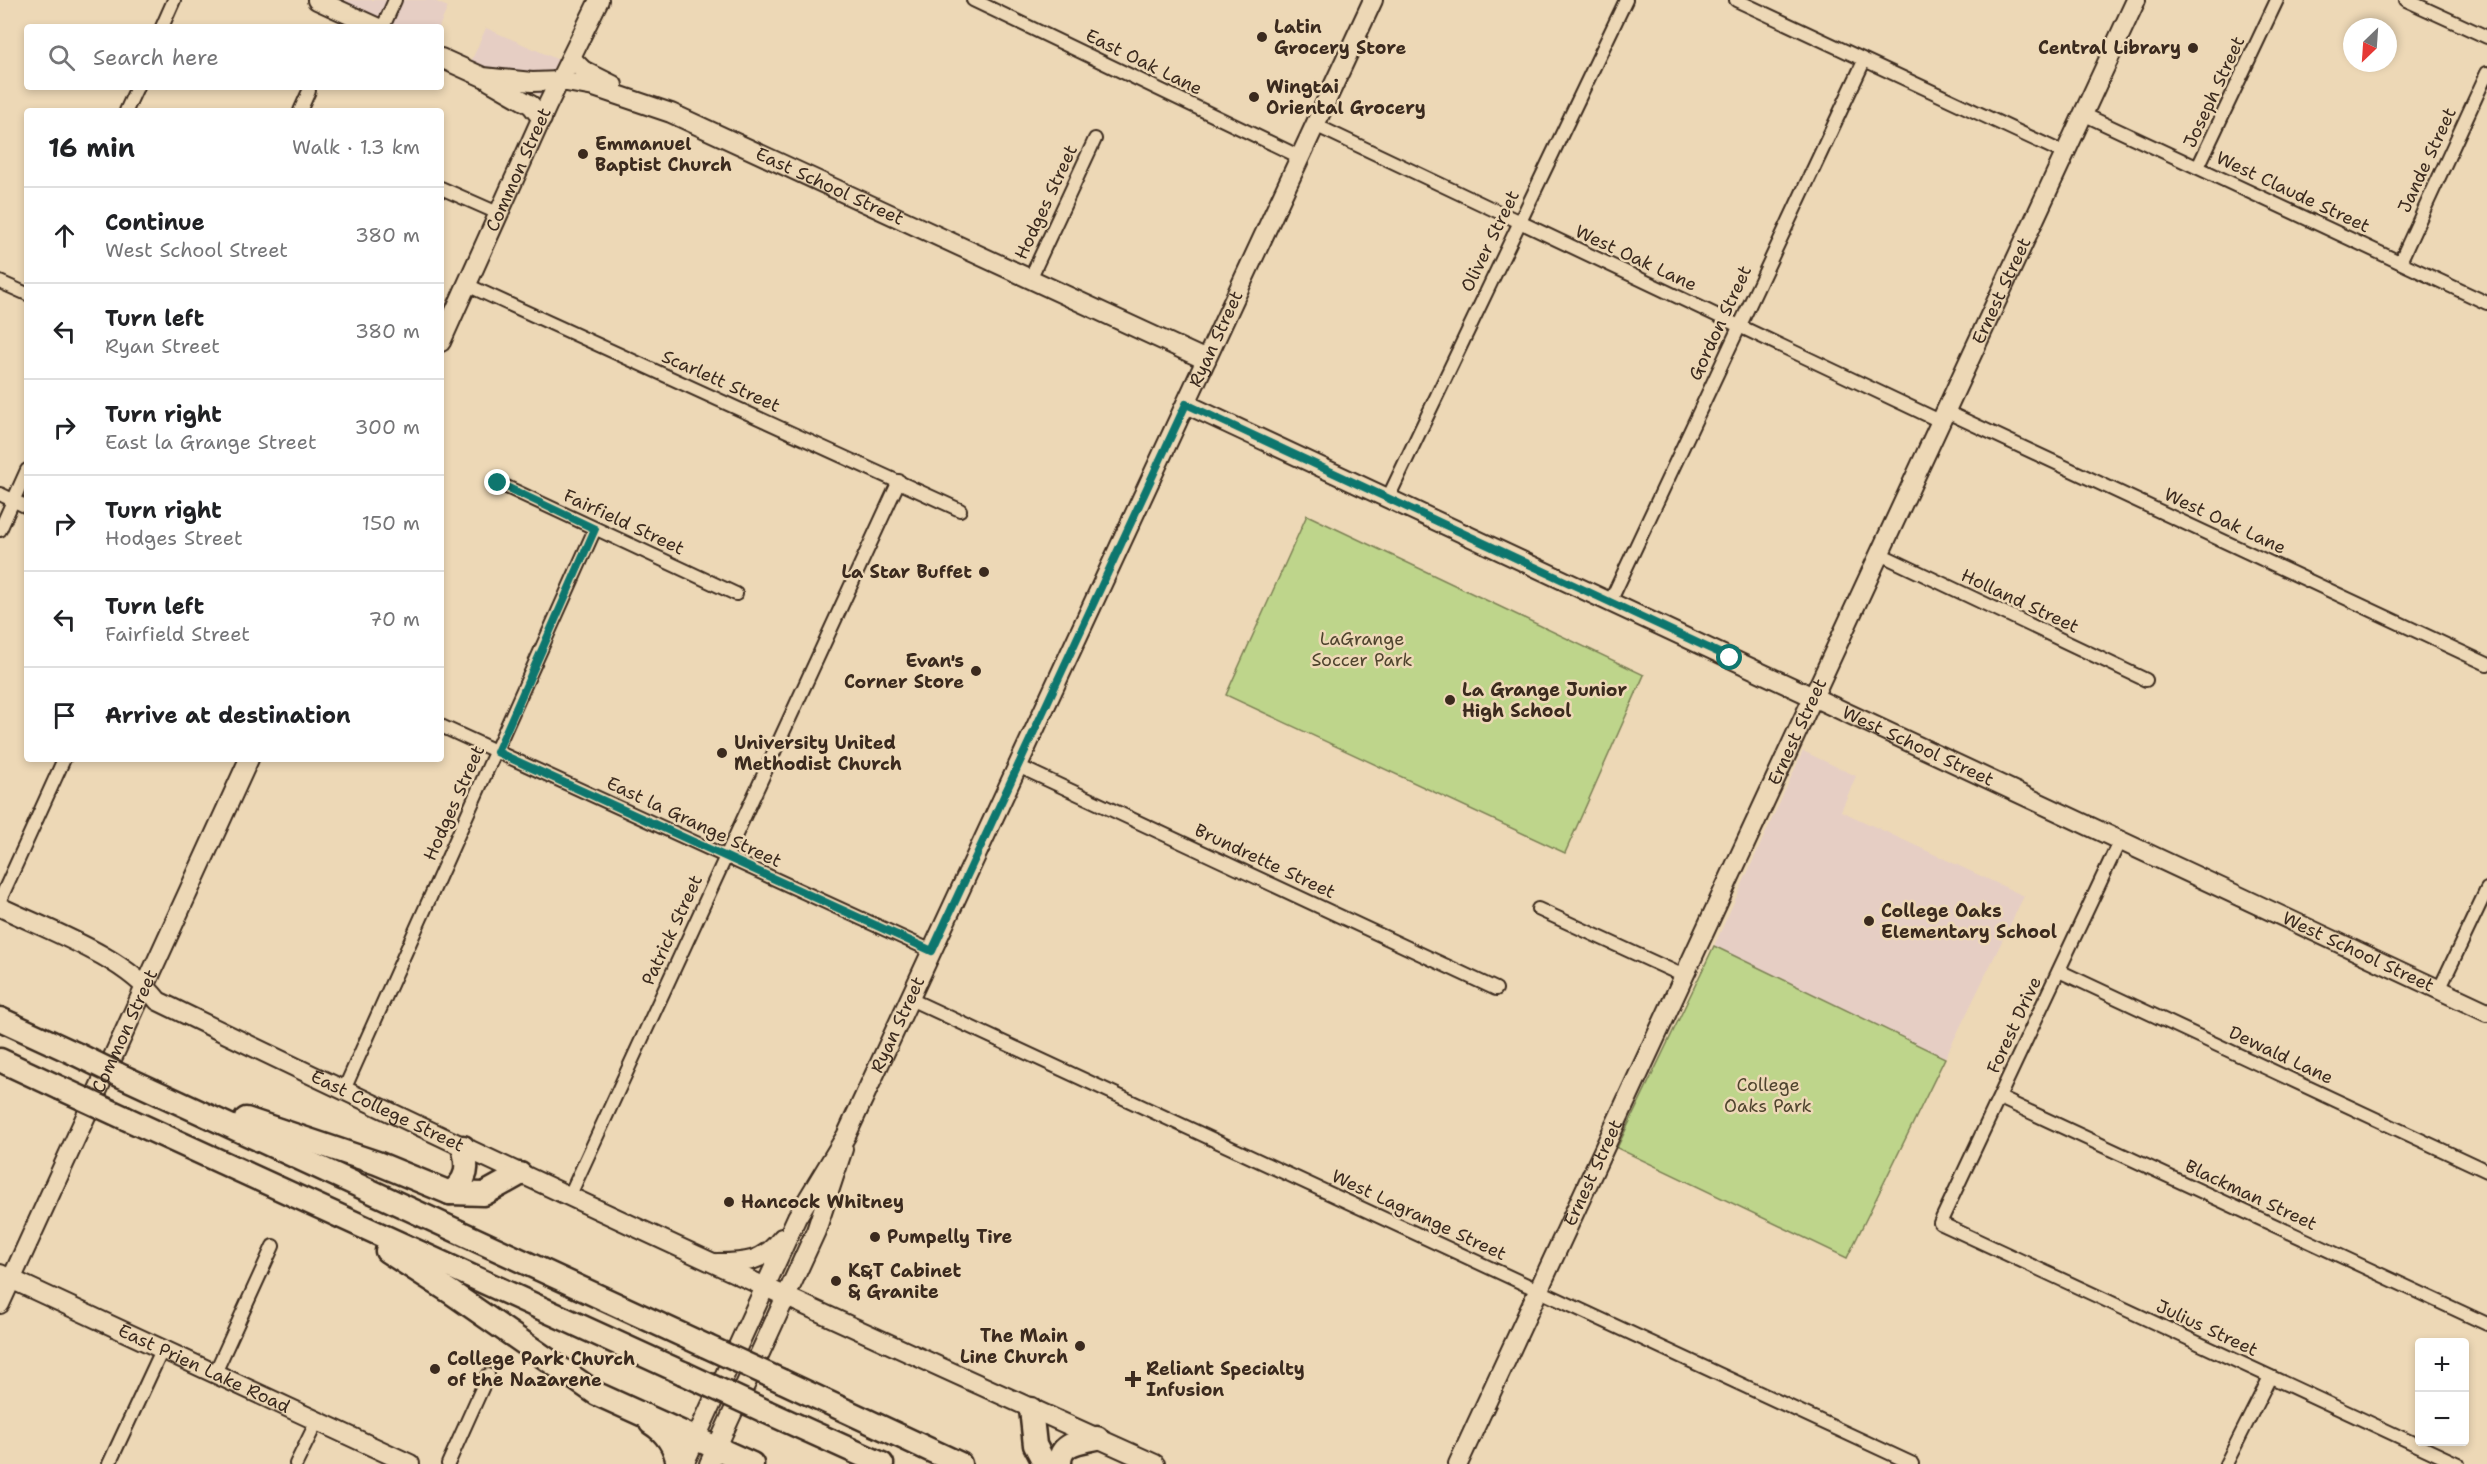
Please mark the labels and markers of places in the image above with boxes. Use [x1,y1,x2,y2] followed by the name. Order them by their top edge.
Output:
[1274,15,1406,60] place label: Latin Grocery Store
[1255,30,1269,44] marker: Latin Grocery Store
[2038,36,2181,60] place label: Central Library
[2186,41,2200,55] marker: Central Library
[1266,75,1426,120] place label: Wingtai Oriental Grocery
[1247,90,1261,104] marker: Wingtai Oriental Grocery
[595,132,732,177] place label: Emmanuel Baptist Church
[576,147,590,161] marker: Emmanuel Baptist Church
[841,560,972,584] place label: La Star Buffet
[977,565,991,579] marker: La Star Buffet
[844,649,964,694] place label: Evan's Corner Store
[969,664,983,678] marker: Evan's Corner Store
[1462,678,1628,723] place label: La Grange Junior High School
[1443,693,1457,707] marker: La Grange Junior High School
[734,731,902,776] place label: University United Methodist Church
[715,746,729,760] marker: University United Methodist Church
[1881,899,2057,944] place label: College Oaks Elementary School
[1862,914,1876,928] marker: College Oaks Elementary School
[741,1190,904,1214] place label: Hancock Whitney
[722,1195,736,1209] marker: Hancock Whitney
[887,1225,1013,1249] place label: Pumpelly Tire
[868,1230,882,1244] marker: Pumpelly Tire
[848,1259,961,1304] place label: K&T Cabinet & Granite
[829,1274,843,1288] marker: K&T Cabinet & Granite
[960,1324,1068,1369] place label: The Main Line Church
[1073,1339,1087,1353] marker: The Main Line Church
[447,1347,635,1392] place label: College Park Church of the Nazarene
[1146,1357,1305,1402] place label: Reliant Specialty Infusion
[428,1362,442,1376] marker: College Park Church of the Nazarene
[1124,1370,1142,1388] marker: Reliant Specialty Infusion

